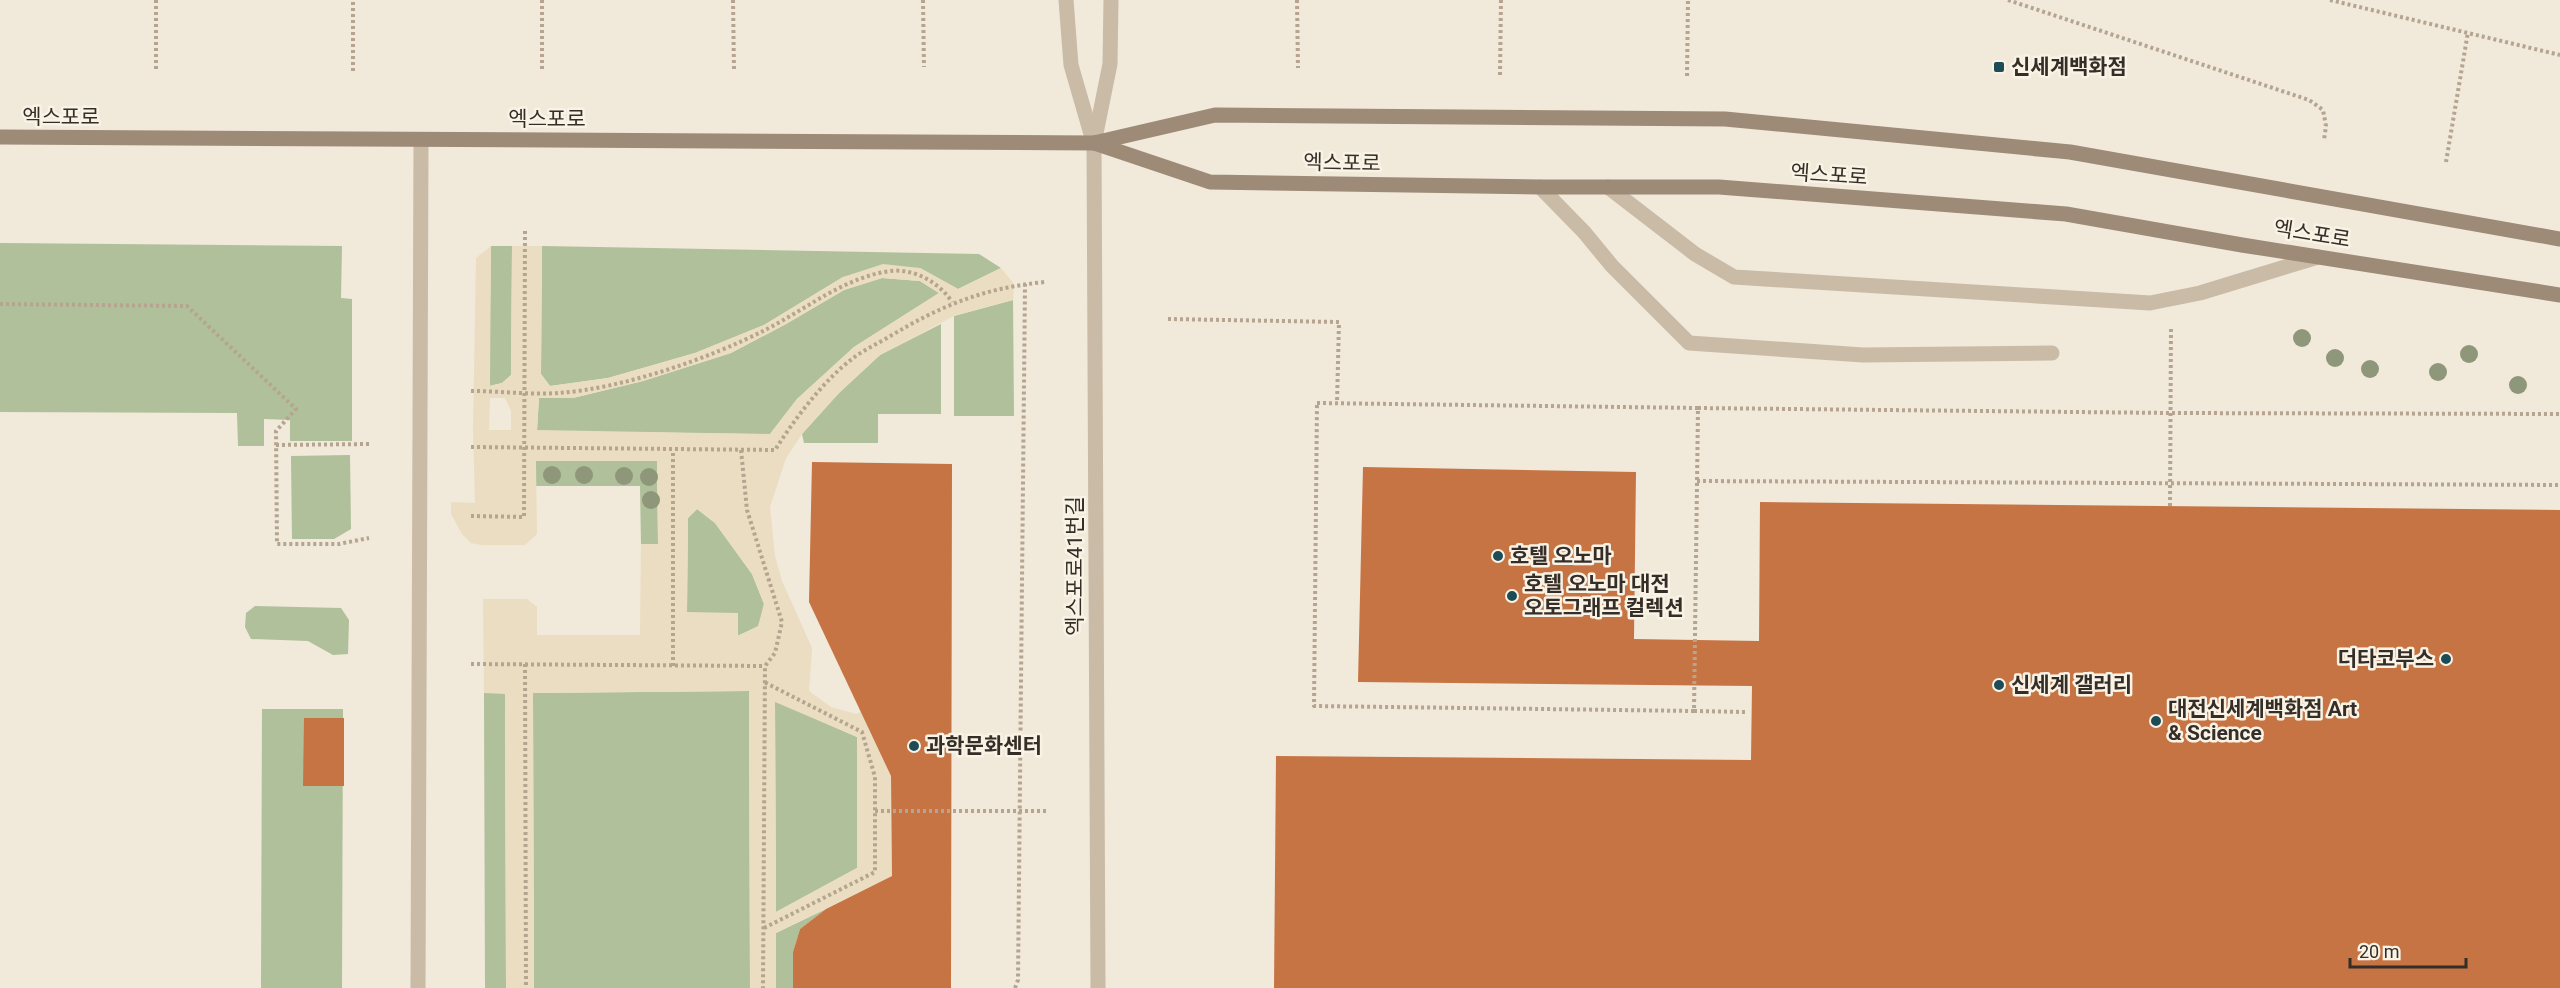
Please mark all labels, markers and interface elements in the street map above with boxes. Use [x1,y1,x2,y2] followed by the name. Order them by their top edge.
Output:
[2011,55,2127,79] place label: 신세계백화점
[1992,60,2006,74] marker: 신세계백화점
[22,105,100,129] street label: 엑스포로
[508,107,586,131] street label: 엑스포로
[1303,150,1381,176] street label: 엑스포로
[1790,160,1868,190] street label: 엑스포로
[2272,216,2352,252] street label: 엑스포로
[1063,496,1087,636] street label: 엑스포로41번길
[1510,544,1612,568] place label: 호텔 오노마
[1491,549,1505,563] marker: 호텔 오노마
[1524,572,1684,620] place label: 호텔 오노마 대전 오토그래프 컬렉션
[1505,589,1519,603] marker: 호텔 오노마 대전 오토그래프 컬렉션
[2337,647,2434,671] place label: 더타코부스
[2439,652,2453,666] marker: 더타코부스
[2011,673,2132,697] place label: 신세계 갤러리
[1992,678,2006,692] marker: 신세계 갤러리
[2168,697,2357,745] place label: 대전신세계백화점 Art & Science
[2149,714,2163,728] marker: 대전신세계백화점 Art & Science
[926,734,1042,758] place label: 과학문화센터
[907,739,921,753] marker: 과학문화센터
[2350,931,2466,969] scale bar
[2359,941,2399,962] text: 20 m

